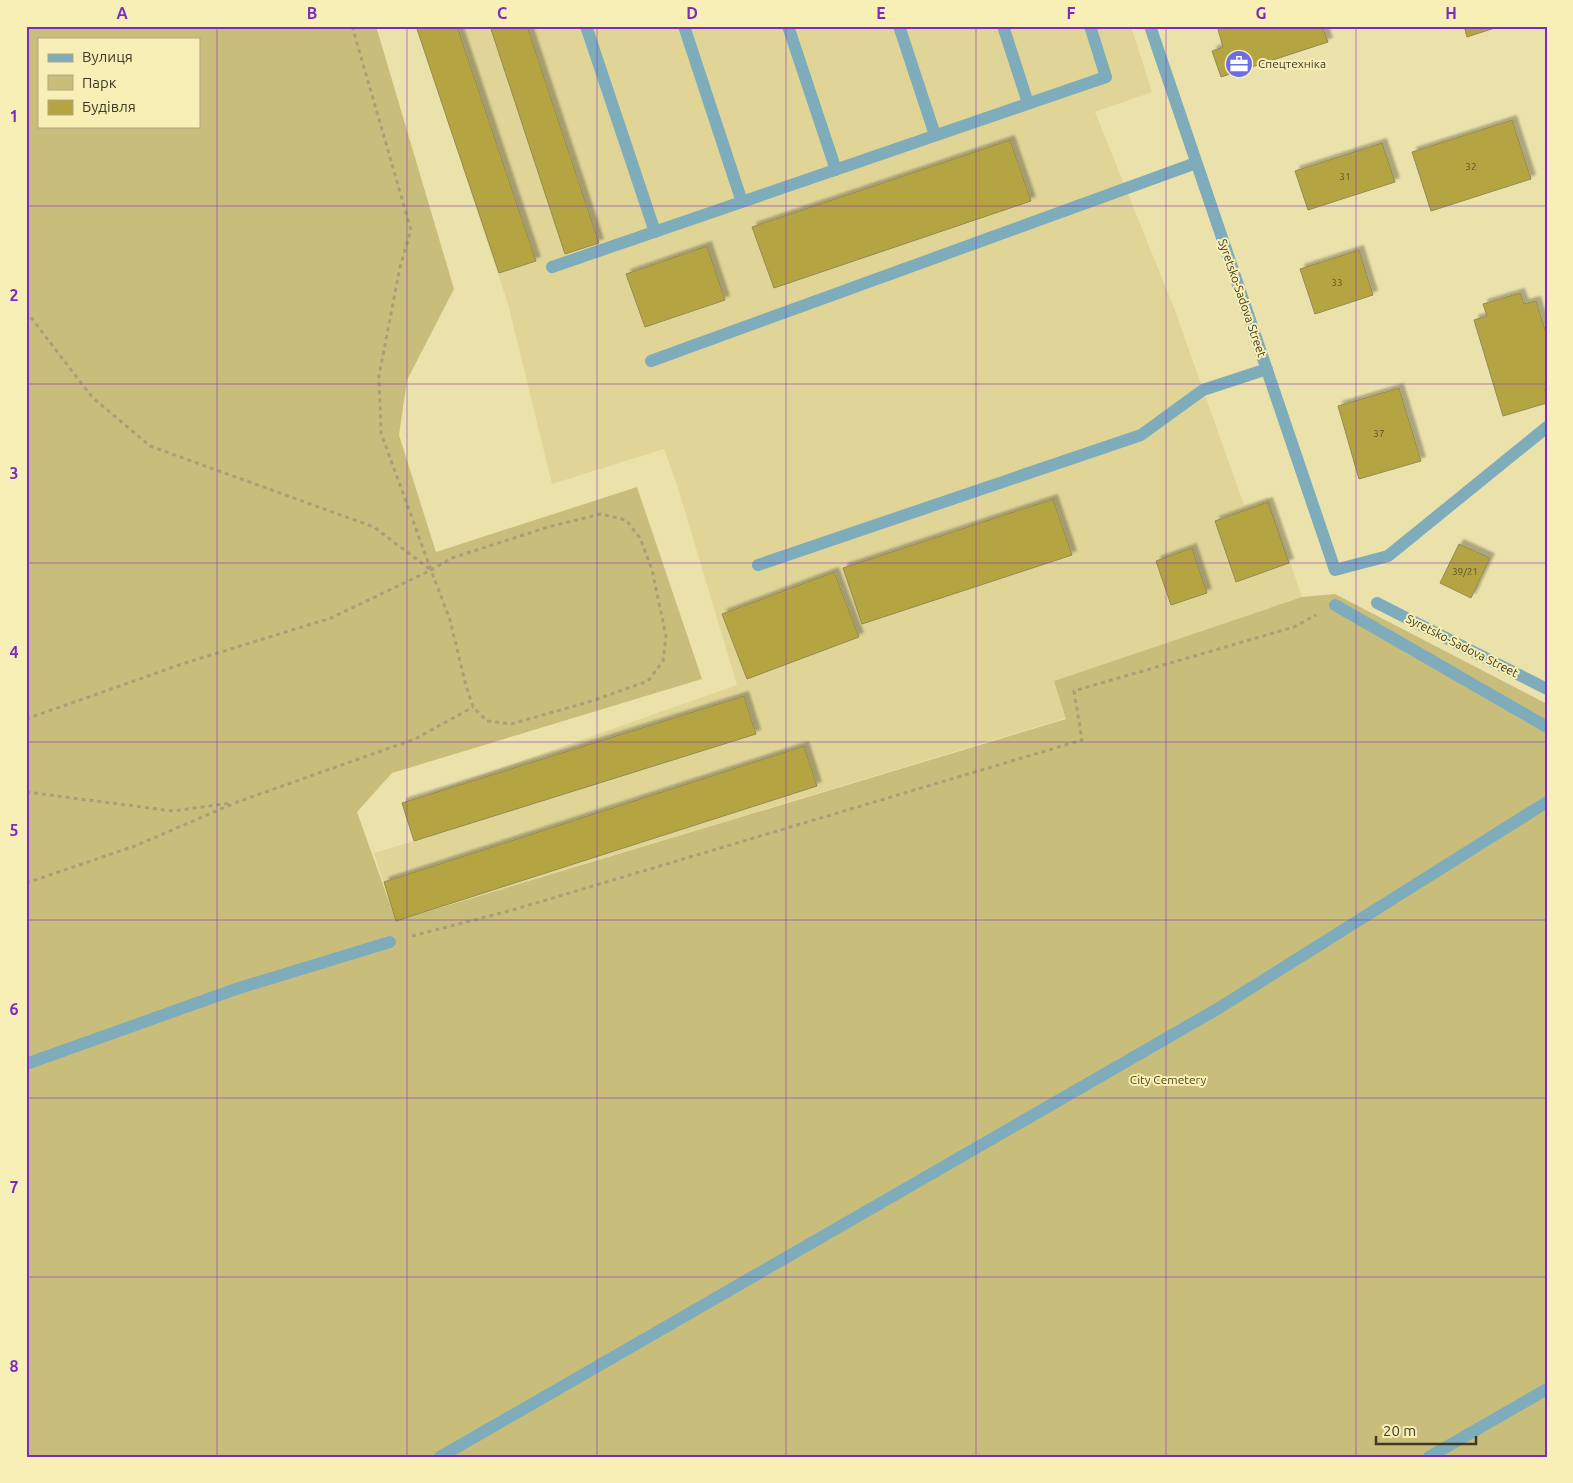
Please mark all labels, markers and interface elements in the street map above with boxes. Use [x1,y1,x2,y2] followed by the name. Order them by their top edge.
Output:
[116,4,128,22] text: A
[307,4,317,22] text: B
[497,4,507,22] text: C
[686,4,698,22] text: D
[876,4,886,22] text: E
[1067,4,1076,22] text: F
[1255,4,1267,22] text: G
[1445,4,1457,22] text: H
[38,38,200,128] legend
[82,48,133,65] text: Вулиця
[1224,49,1254,79] office icon: Спецтехніка
[1258,57,1326,70] place label: Спецтехніка
[82,74,117,91] text: Парк
[82,98,136,115] text: Будівля
[9,107,19,125] text: 1
[1465,161,1477,172] house number: 32
[1339,171,1351,182] house number: 31
[1216,237,1269,359] street label: Syretsko-Sadova Street
[1331,277,1343,288] house number: 33
[9,286,19,304] text: 2
[1373,428,1385,439] house number: 37
[9,464,19,482] text: 3
[1452,566,1478,577] house number: 39/21
[1404,612,1521,680] street label: Syretsko-Sadova Street
[9,643,19,661] text: 4
[9,821,19,839] text: 5
[9,1000,19,1018] text: 6
[1130,1073,1206,1086] park label: City Cemetery
[9,1178,19,1196] text: 7
[9,1357,19,1375] text: 8
[1376,1413,1476,1445] scale bar
[1383,1422,1416,1439] text: 20 m

